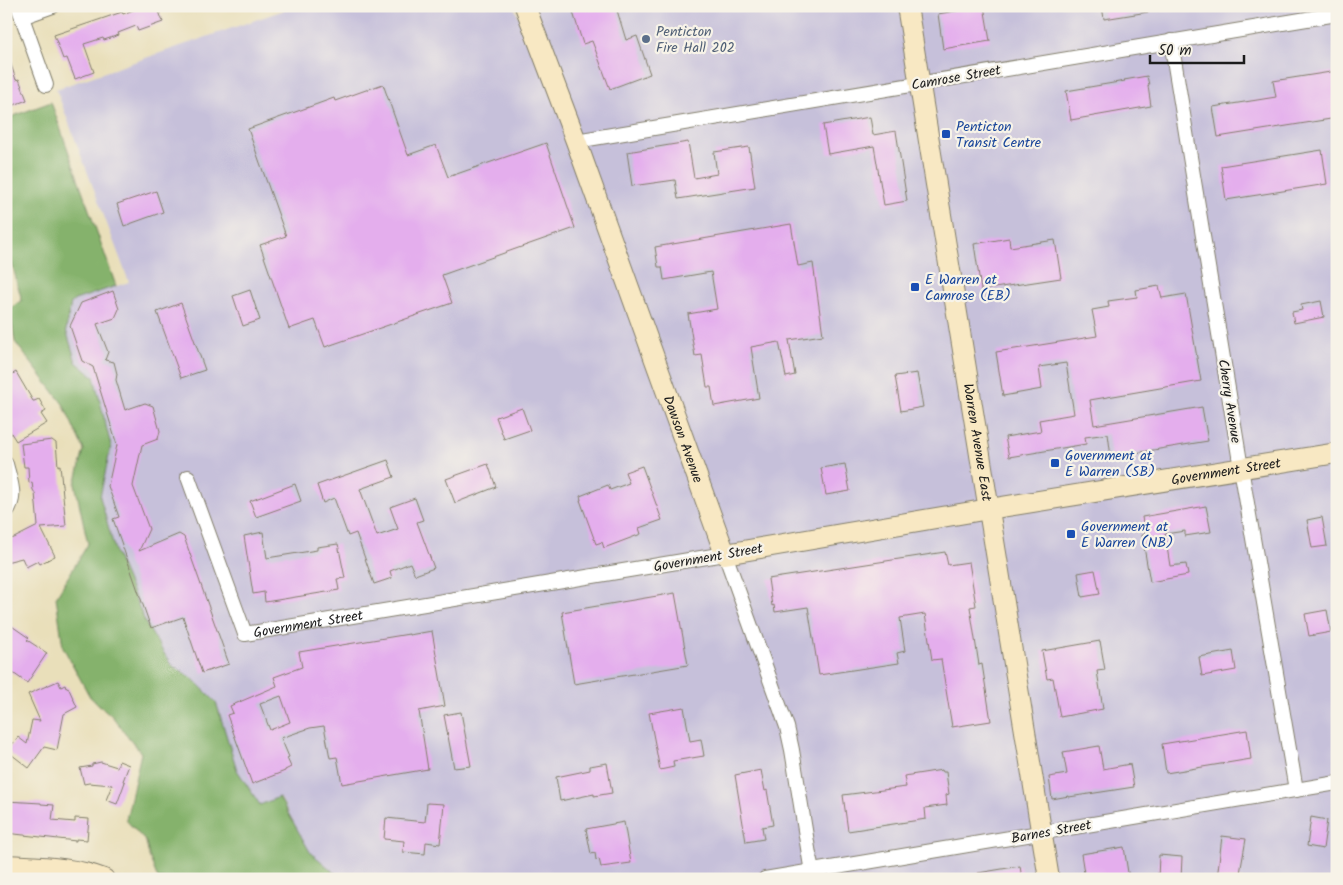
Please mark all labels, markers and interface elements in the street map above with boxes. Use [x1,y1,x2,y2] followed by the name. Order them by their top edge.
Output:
[656,21,735,59] place label: Penticton Fire Hall 202
[1150,32,1244,64] scale bar
[640,33,652,45] marker: Penticton Fire Hall 202
[1158,39,1192,63] text: 50 m
[910,59,1003,97] street label: Camrose Street
[956,116,1042,154] place label: Penticton Transit Centre
[940,128,952,140] marker: Penticton Transit Centre
[925,269,1011,307] place label: E Warren at Camrose (EB)
[909,281,921,293] marker: E Warren at Camrose (EB)
[1212,358,1247,445] street label: Cherry Avenue
[957,382,998,504] street label: Warren Avenue East
[657,392,709,487] street label: Dawson Avenue
[1065,445,1155,483] place label: Government at E Warren (SB)
[1170,452,1283,492] street label: Government Street
[1049,457,1061,469] marker: Government at E Warren (SB)
[1081,516,1173,554] place label: Government at E Warren (NB)
[1065,528,1077,540] marker: Government at E Warren (NB)
[652,537,765,578] street label: Government Street
[252,604,365,644] street label: Government Street
[1009,814,1094,850] street label: Barnes Street

